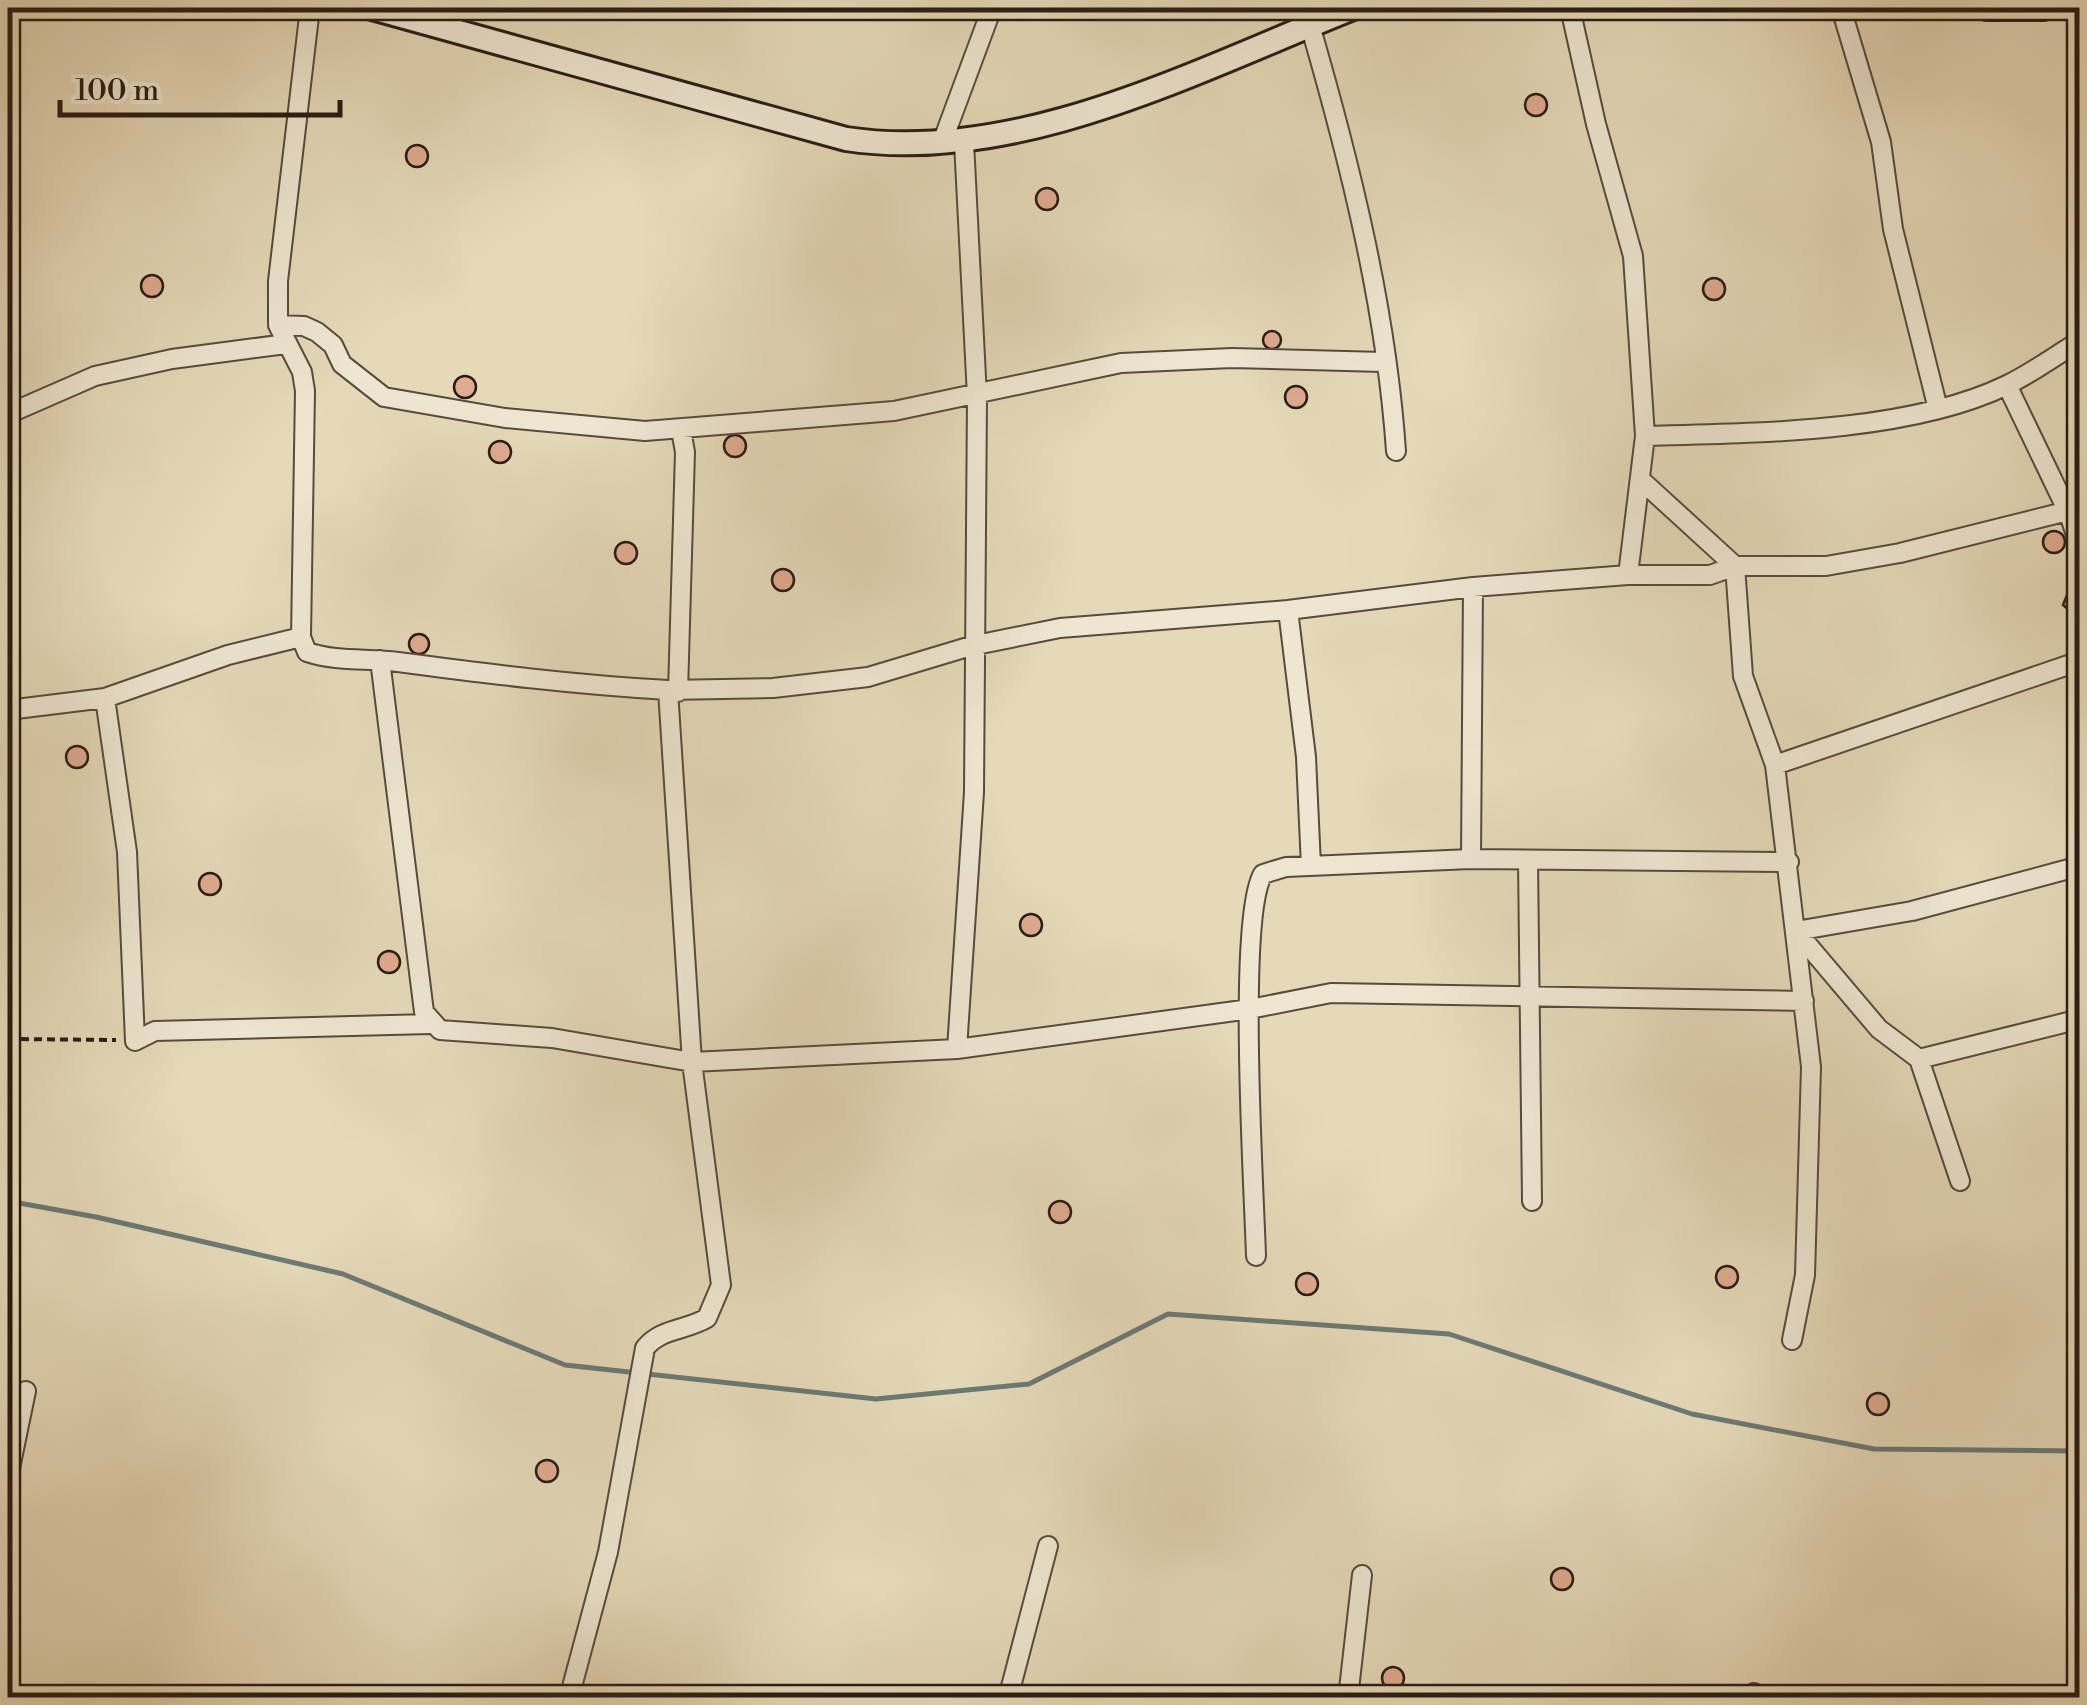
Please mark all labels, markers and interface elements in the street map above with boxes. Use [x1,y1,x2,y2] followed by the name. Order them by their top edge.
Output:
[60,55,340,117] scale bar
[75,72,159,110] text: 100 m

